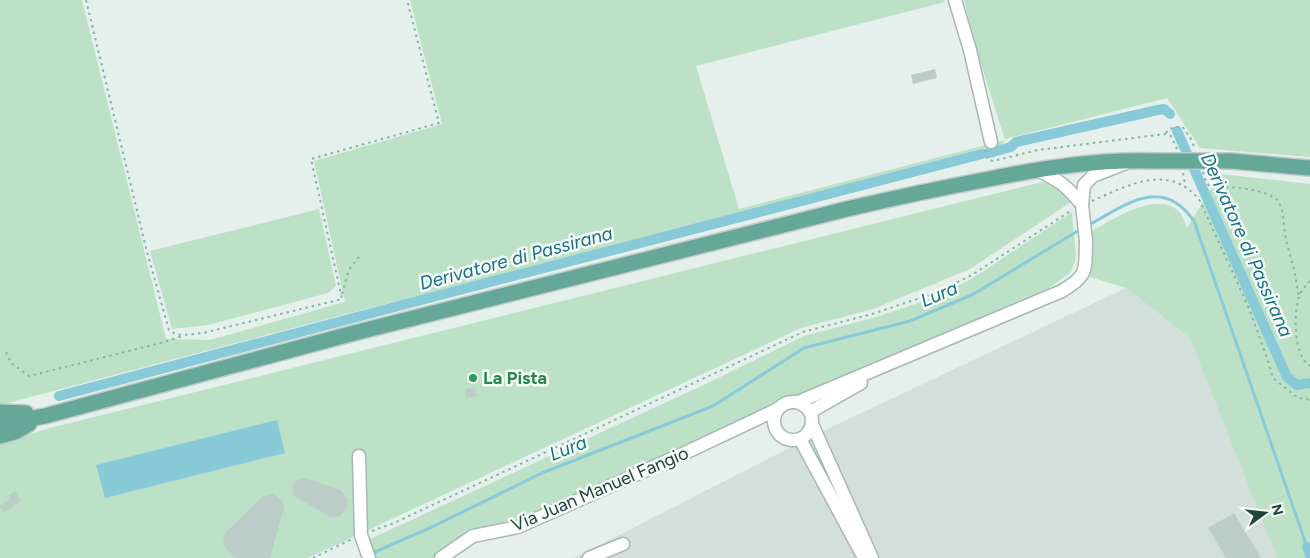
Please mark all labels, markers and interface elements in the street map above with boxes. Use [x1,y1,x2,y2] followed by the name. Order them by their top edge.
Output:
[1196,149,1298,341] water label: Derivatore di Passirana
[417,221,615,295] water label: Derivatore di Passirana
[917,276,961,312] water label: Lura
[483,367,547,389] place label: La Pista
[467,372,479,384] marker: La Pista
[546,430,590,466] water label: Lura
[508,442,692,536] street label: Via Juan Manuel Fangio
[1240,488,1290,538] north arrow
[1267,502,1287,517] text: N

